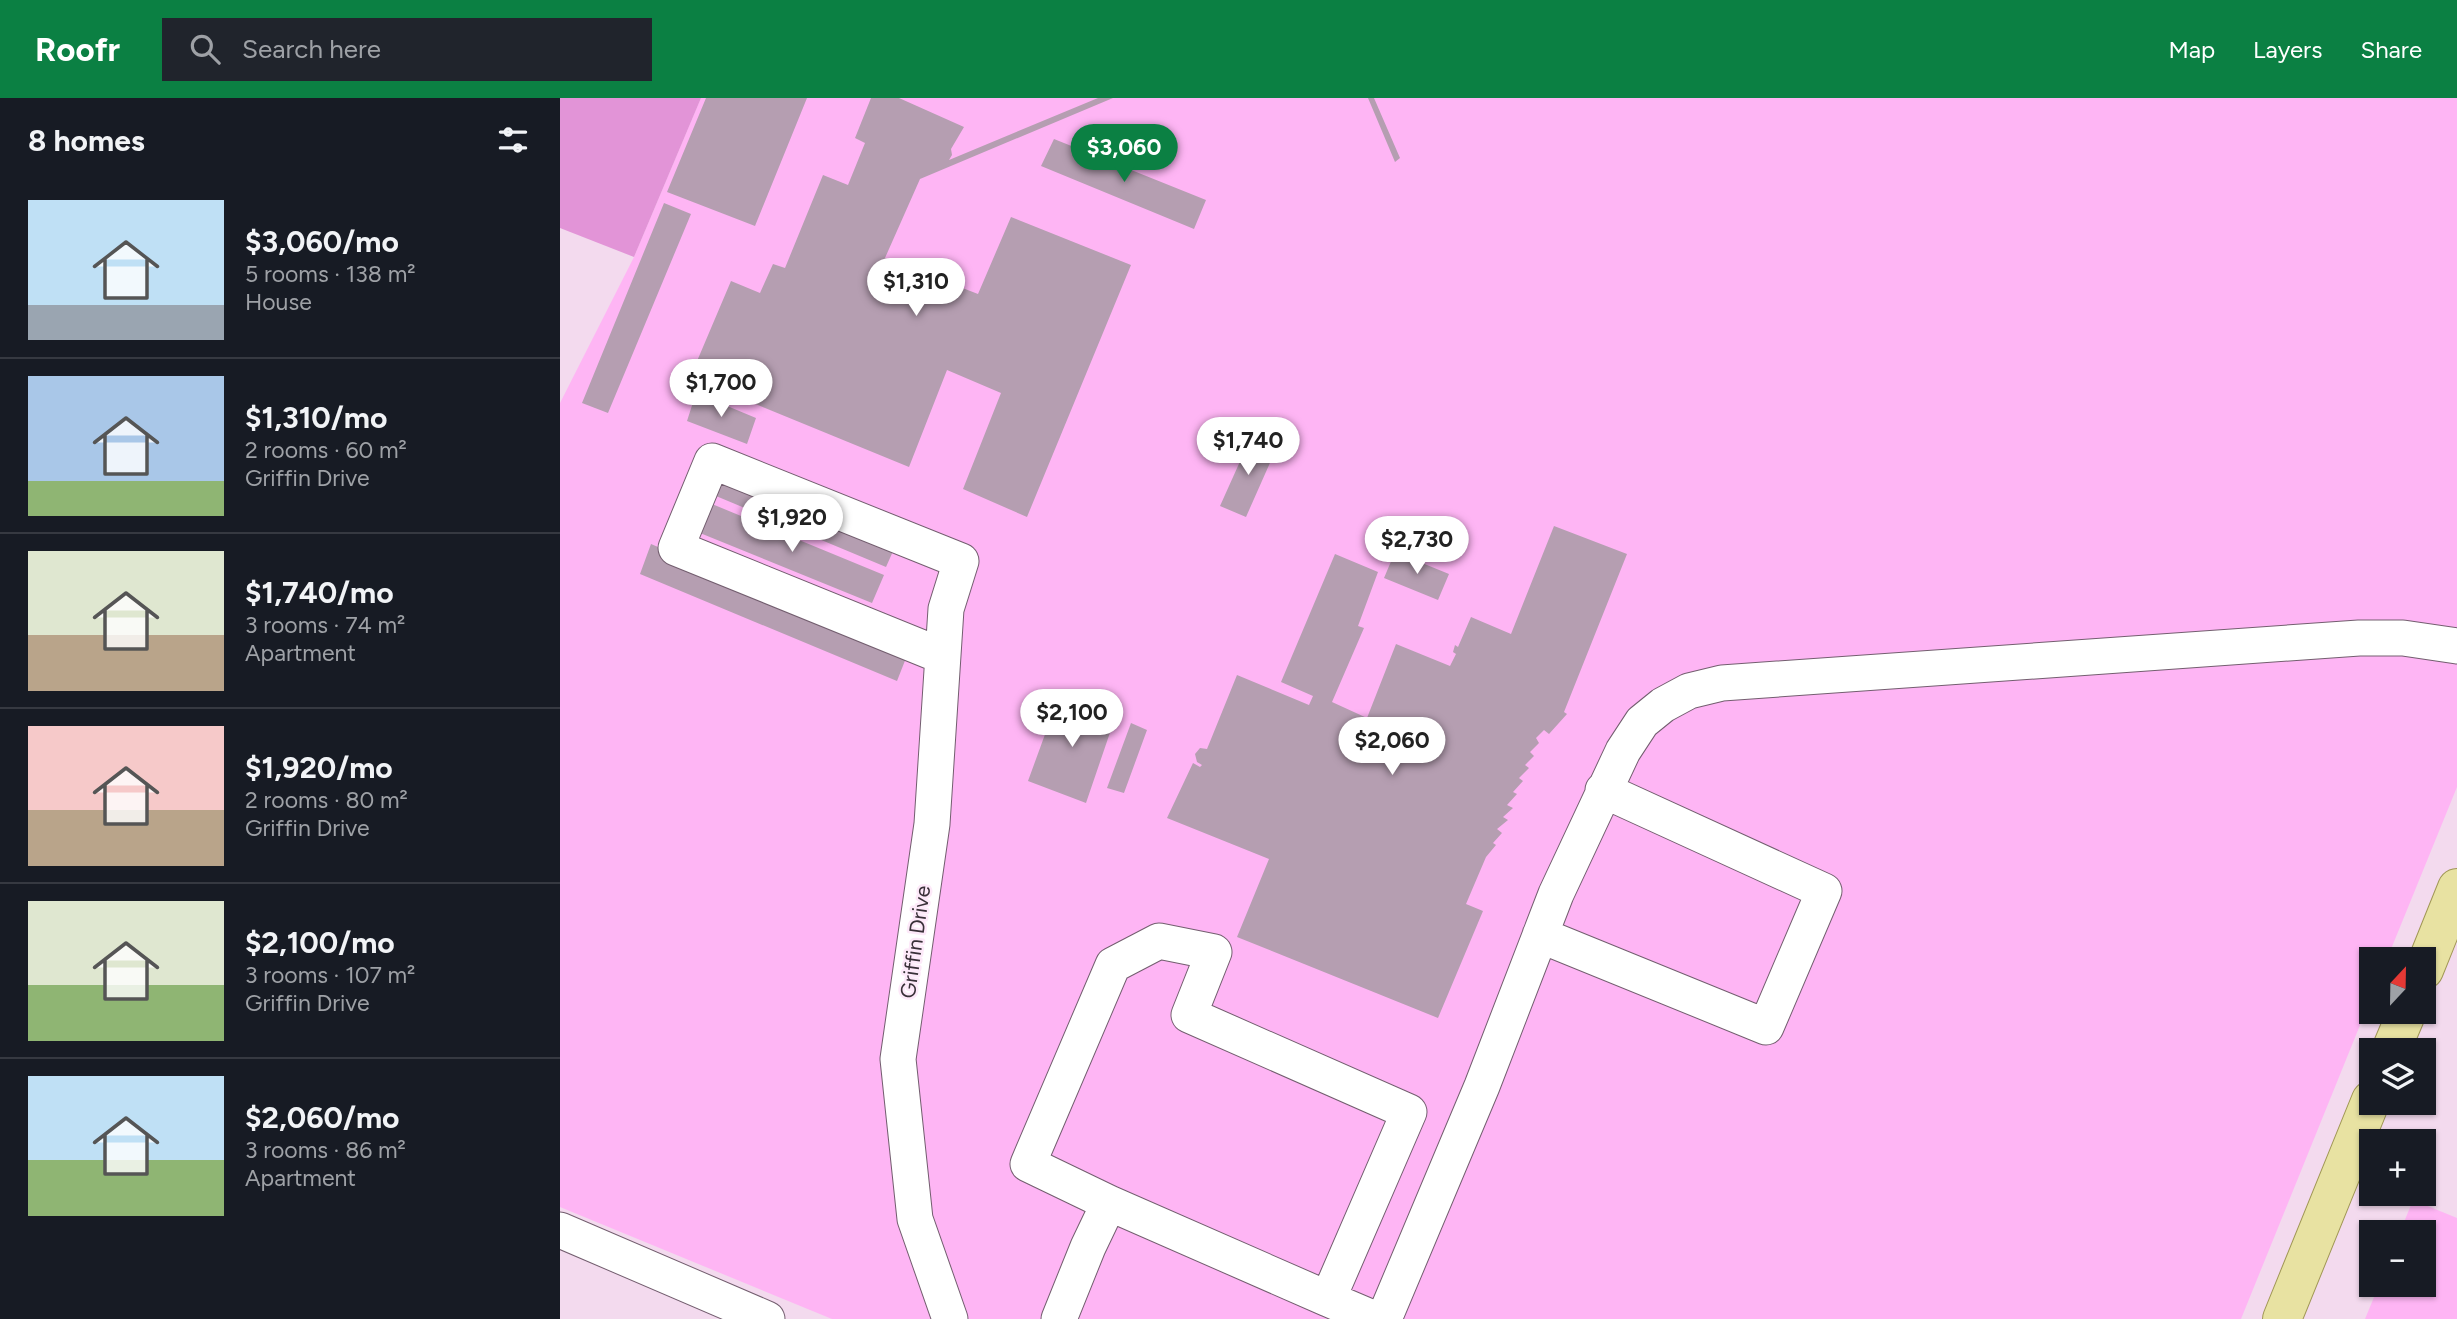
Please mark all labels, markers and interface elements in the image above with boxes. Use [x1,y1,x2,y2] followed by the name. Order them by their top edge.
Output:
[162,18,652,81] search box
[35,30,120,69] text: Roofr
[186,30,224,68] icon: search
[242,33,381,65] text: Search here
[2168,35,2215,64] text: Map
[2253,35,2322,64] text: Layers
[2360,35,2422,64] text: Share
[494,121,532,159] icon: filters
[28,122,145,159] text: 8 homes
[1067,125,1181,184] pin: $3,060
[1087,133,1161,161] text: $3,060
[245,223,399,260] text: $3,060/mo
[84,228,168,312] icon: home
[859,258,973,318] pin: $1,310
[245,260,416,288] text: 5 rooms · 138 m²
[883,267,949,295] text: $1,310
[245,288,312,316] text: House
[664,360,778,419] pin: $1,700
[686,368,756,396] text: $1,700
[245,399,387,436] text: $1,310/mo
[84,404,168,488] icon: home
[1191,418,1305,477] pin: $1,740
[1213,426,1283,454] text: $1,740
[245,436,407,464] text: 2 rooms · 60 m²
[245,464,370,492] text: Griffin Drive
[735,494,849,554] pin: $1,920
[757,503,827,531] text: $1,920
[1360,517,1474,576] pin: $2,730
[1381,525,1453,553] text: $2,730
[245,574,394,611] text: $1,740/mo
[84,579,168,663] icon: home
[245,611,405,639] text: 3 rooms · 74 m²
[245,639,356,667] text: Apartment
[1015,690,1129,749] pin: $2,100
[1036,698,1108,726] text: $2,100
[1335,718,1449,777] pin: $2,060
[1354,726,1430,754] text: $2,060
[245,749,393,786] text: $1,920/mo
[84,754,168,838] icon: home
[245,786,408,814] text: 2 rooms · 80 m²
[245,814,370,842] text: Griffin Drive
[895,884,935,1000] street label: Griffin Drive
[245,924,395,961] text: $2,100/mo
[84,929,168,1013] icon: home
[2359,947,2436,1024] north arrow
[2359,947,2436,1297] map controls
[245,961,415,989] text: 3 rooms · 107 m²
[245,989,370,1017] text: Griffin Drive
[2359,1038,2436,1115] button: layers
[245,1099,400,1136] text: $2,060/mo
[84,1104,168,1188] icon: home
[2359,1129,2436,1206] button: +
[245,1136,406,1164] text: 3 rooms · 86 m²
[245,1164,356,1192] text: Apartment
[2359,1220,2436,1297] button: −

